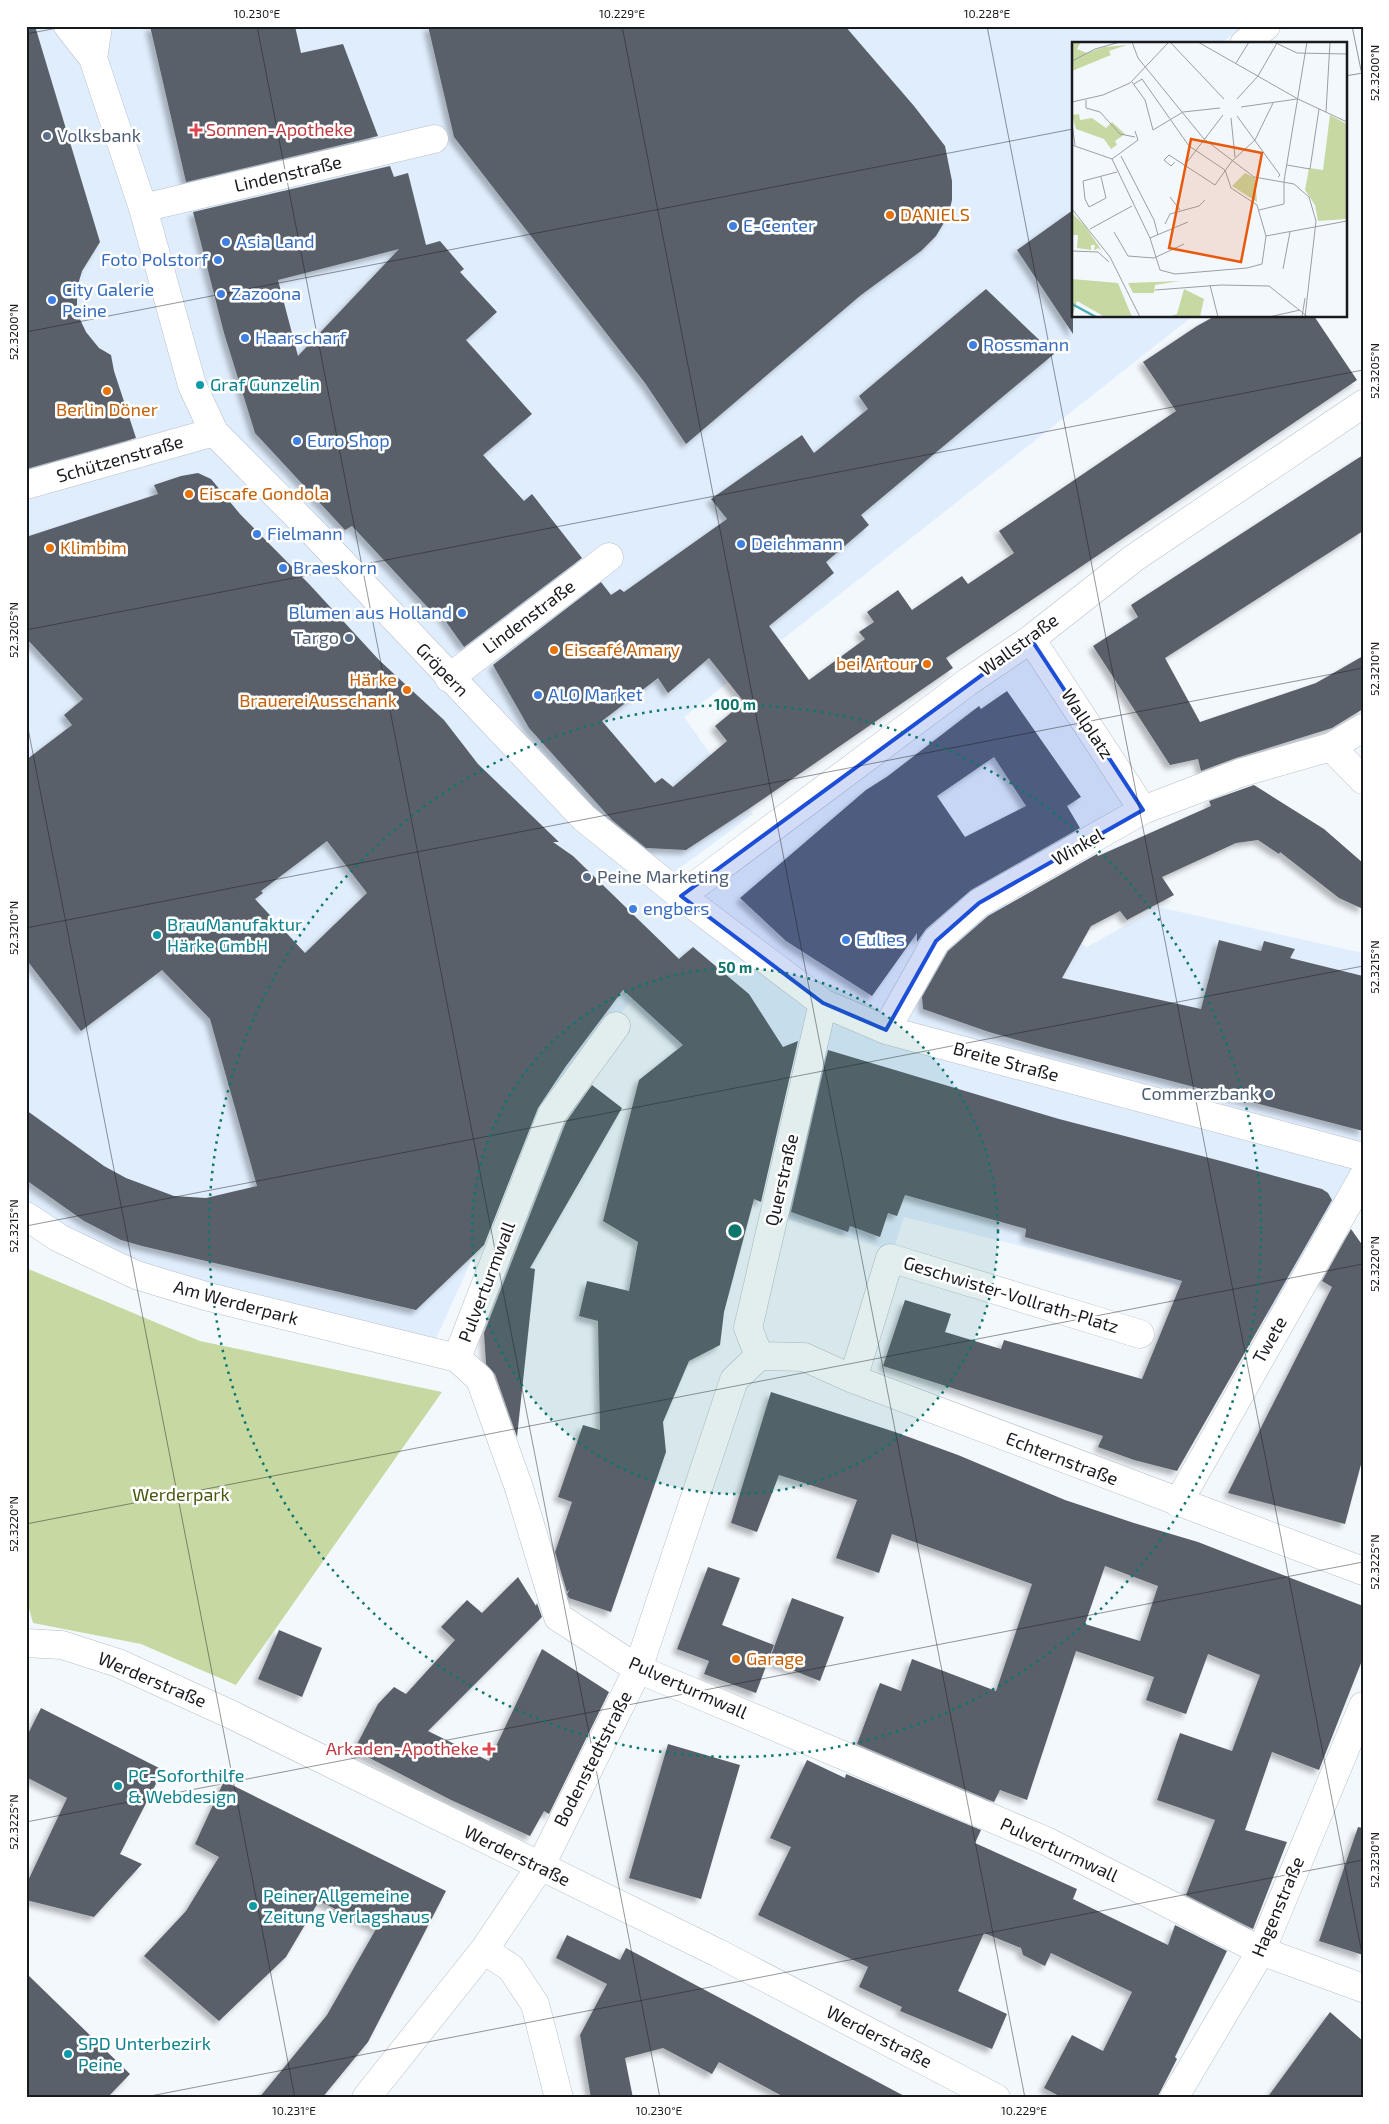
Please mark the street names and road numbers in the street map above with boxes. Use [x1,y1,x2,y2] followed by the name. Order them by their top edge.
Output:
[232,150,344,196] street label: Lindenstraße
[54,429,186,487] street label: Schützenstraße
[478,574,579,658] street label: Lindenstraße
[975,608,1062,680] street label: Wallstraße
[412,638,474,701] street label: Gröpern
[1057,684,1119,763] street label: Wallplatz
[1048,822,1108,870] street label: Winkel
[951,1036,1062,1086] street label: Breite Straße
[760,1131,802,1228] street label: Querstraße
[453,1218,519,1345] street label: Pulverturmwall
[901,1251,1122,1337] street label: Geschwister-Vollrath-Platz
[172,1275,301,1329] street label: Am Werderpark
[1247,1312,1291,1367] street label: Twete
[1003,1427,1122,1490] street label: Echternstraße
[95,1646,210,1712] street label: Werderstraße
[626,1651,752,1723] street label: Pulverturmwall
[548,1687,636,1830] street label: Bodenstedtstraße
[997,1812,1122,1886] street label: Pulverturmwall
[461,1820,574,1890] street label: Werderstraße
[1246,1853,1308,1960] street label: Hagenstraße
[823,2000,936,2072] street label: Werderstraße

